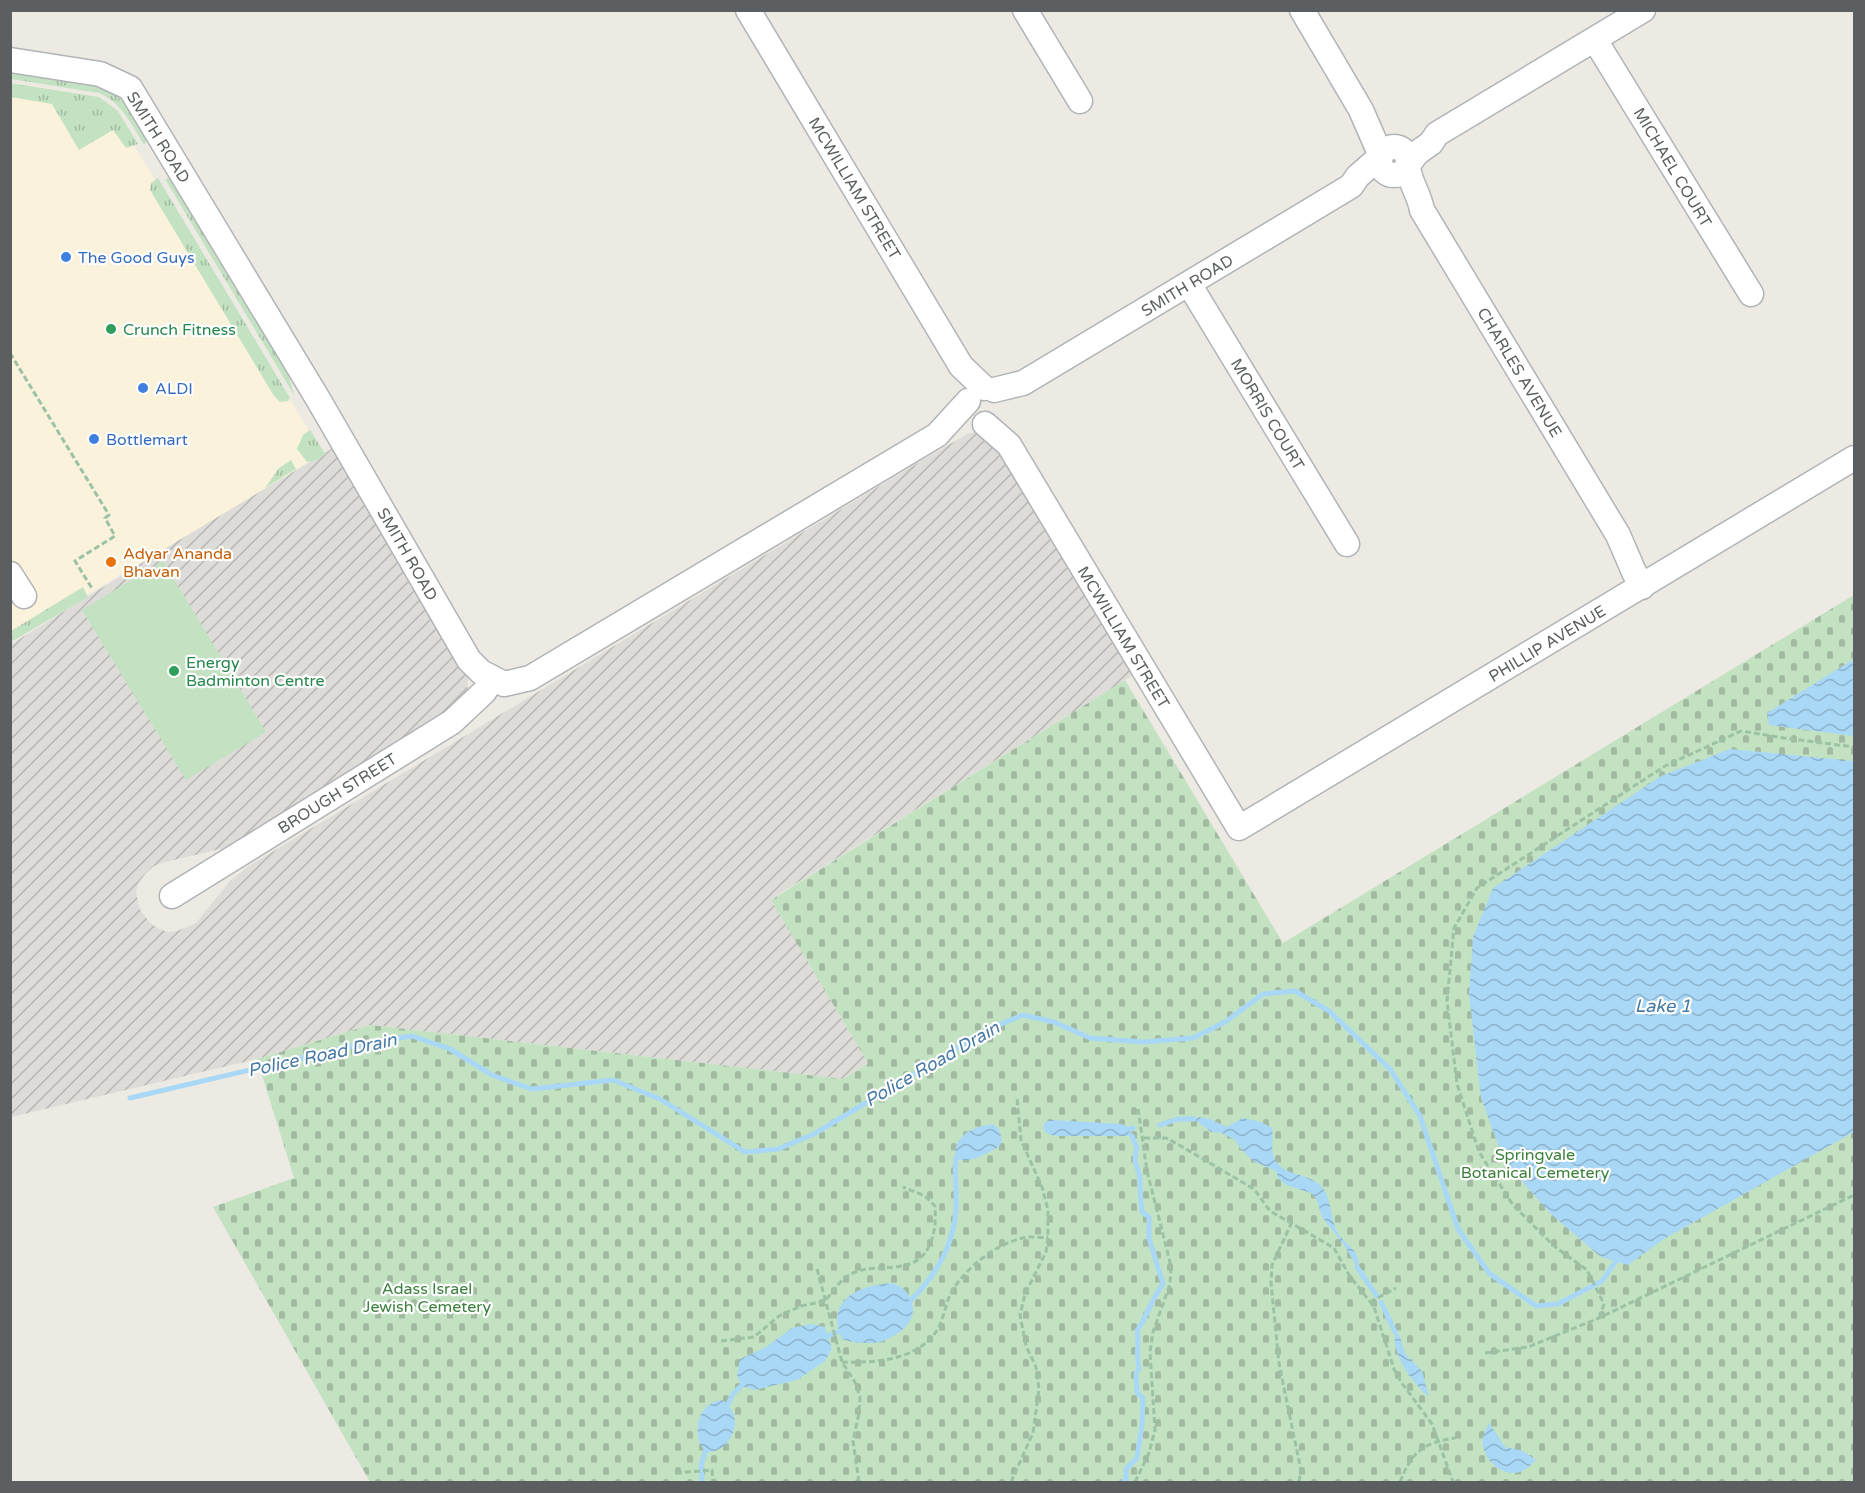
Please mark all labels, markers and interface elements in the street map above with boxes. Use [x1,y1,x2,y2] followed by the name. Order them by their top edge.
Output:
[122,88,194,187] street label: SMITH ROAD
[1629,104,1716,231] street label: MICHAEL COURT
[804,114,905,263] street label: MCWILLIAM STREET
[78,248,195,268] place label: The Good Guys
[59,250,73,264] marker: The Good Guys
[1138,251,1237,321] street label: SMITH ROAD
[1473,304,1566,441] street label: CHARLES AVENUE
[123,320,236,340] place label: Crunch Fitness
[104,322,118,336] marker: Crunch Fitness
[1226,355,1309,474] street label: MORRIS COURT
[155,379,193,399] place label: ALDI
[136,381,150,395] marker: ALDI
[106,430,188,450] place label: Bottlemart
[87,432,101,446] marker: Bottlemart
[372,504,442,605] street label: SMITH ROAD
[123,544,232,582] place label: Adyar Ananda Bhavan
[104,555,118,569] marker: Adyar Ananda Bhavan
[1073,563,1174,712] street label: MCWILLIAM STREET
[1485,601,1610,687] street label: PHILLIP AVENUE
[186,653,325,691] place label: Energy Badminton Centre
[167,664,181,678] marker: Energy Badminton Centre
[274,749,401,838] street label: BROUGH STREET
[1635,995,1691,1017] water label: Lake 1
[861,1016,1004,1111] water label: Police Road Drain
[245,1028,400,1082] water label: Police Road Drain
[1461,1145,1610,1183] park label: Springvale Botanical Cemetery
[363,1279,491,1317] park label: Adass Israel Jewish Cemetery

